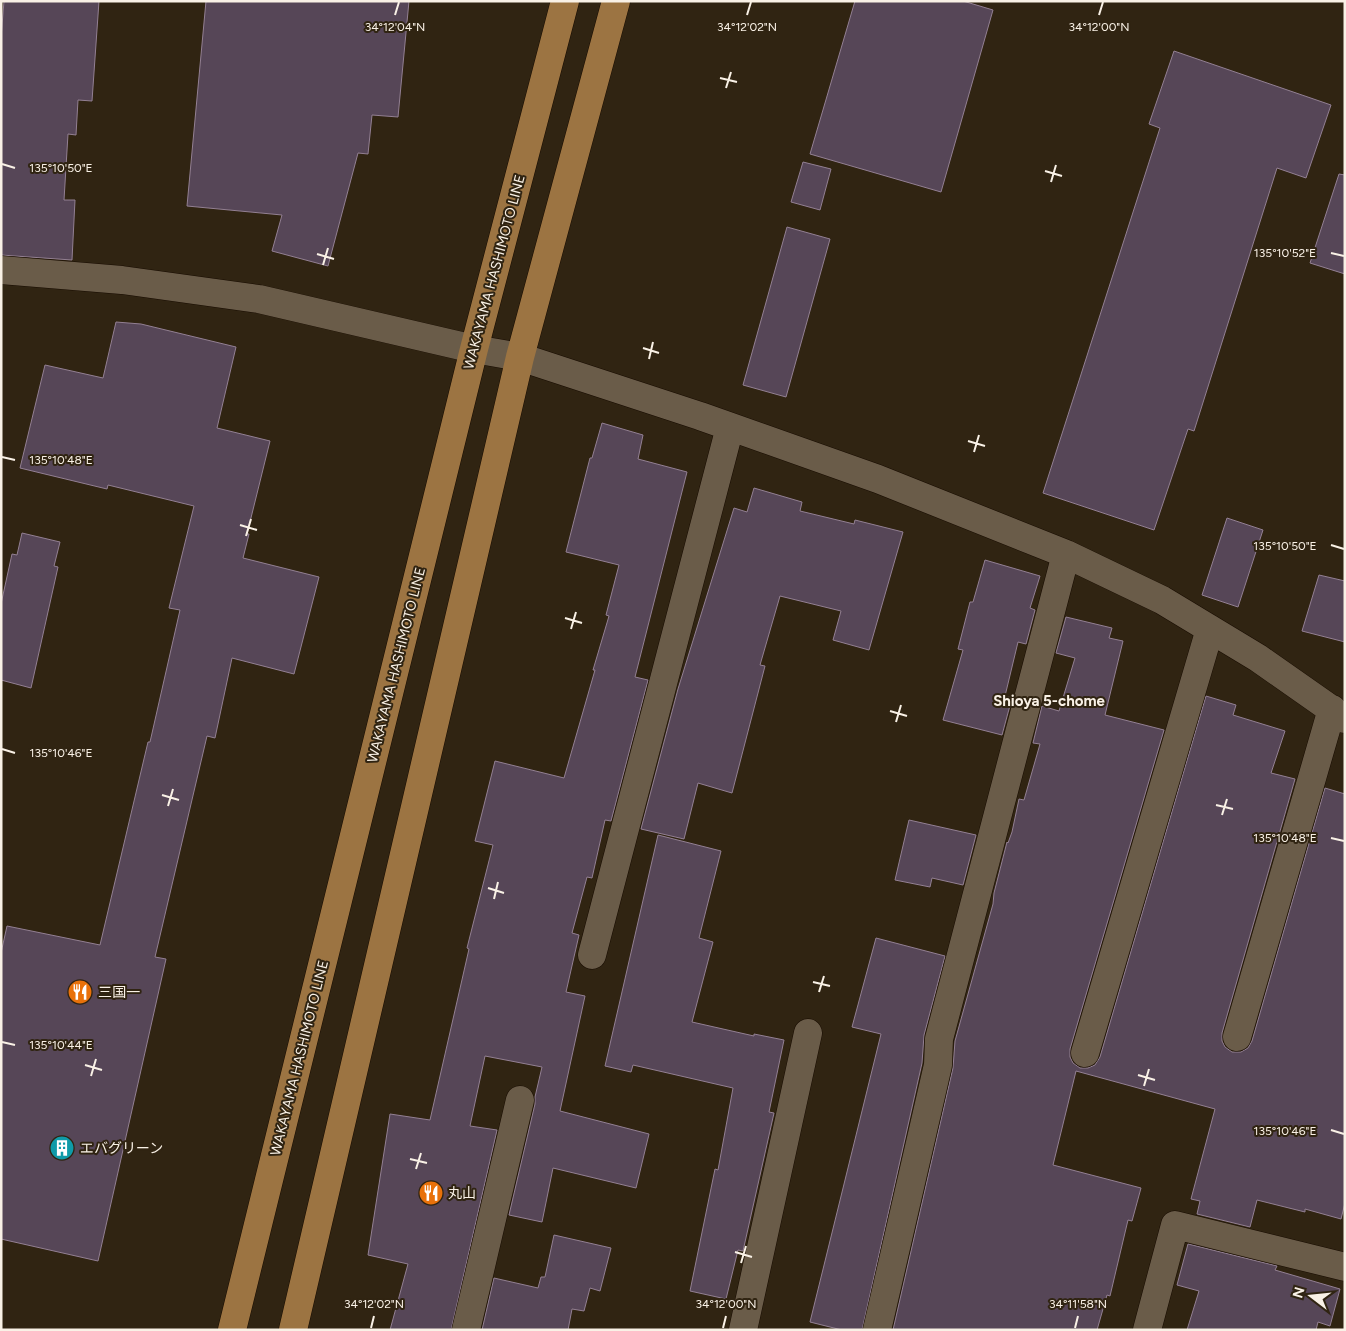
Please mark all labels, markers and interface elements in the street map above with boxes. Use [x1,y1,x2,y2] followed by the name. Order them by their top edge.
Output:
[365,20,425,34] text: 34°12'04"N
[717,20,777,34] text: 34°12'02"N
[1069,20,1130,34] text: 34°12'00"N
[29,161,93,175] text: 135°10'50"E
[460,173,529,371] street label: WAKAYAMA HASHIMOTO LINE
[1254,246,1316,260] text: 135°10'52"E
[29,453,93,467] text: 135°10'48"E
[1253,539,1317,553] text: 135°10'50"E
[364,566,429,765] street label: WAKAYAMA HASHIMOTO LINE
[993,692,1105,710] district label: Shioya 5-chome
[29,746,93,760] text: 135°10'46"E
[1253,831,1317,845] text: 135°10'48"E
[267,959,332,1158] street label: WAKAYAMA HASHIMOTO LINE
[67,979,93,1005] restaurant icon: 三国一
[98,984,140,1001] place label: 三国一
[29,1038,93,1052] text: 135°10'44"E
[1253,1124,1317,1138] text: 135°10'46"E
[49,1135,75,1161] building icon: エバグリーン
[80,1140,163,1157] place label: エバグリーン
[418,1180,444,1206] restaurant icon: 丸山
[448,1185,476,1202] place label: 丸山
[1286,1271,1336,1321] north arrow
[1289,1285,1309,1300] text: N
[344,1297,404,1311] text: 34°12'02"N
[696,1297,757,1311] text: 34°12'00"N
[1049,1297,1107,1311] text: 34°11'58"N

